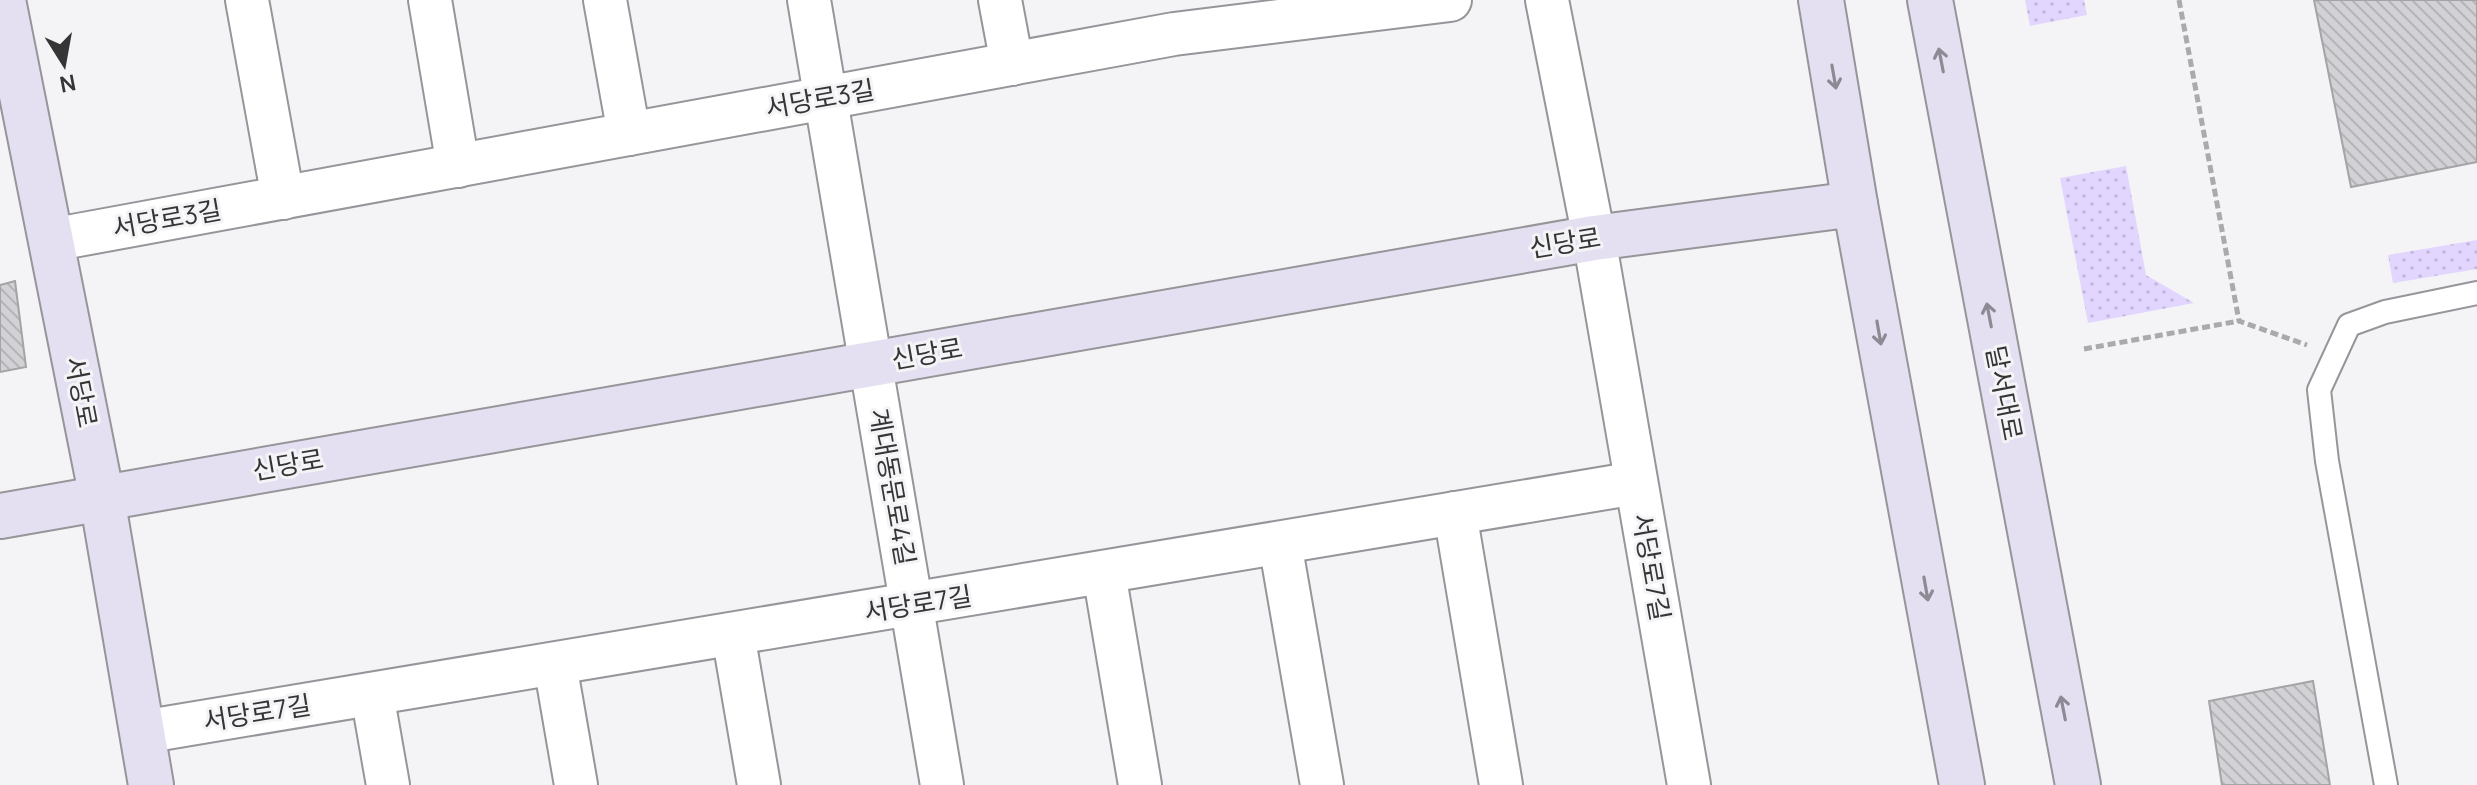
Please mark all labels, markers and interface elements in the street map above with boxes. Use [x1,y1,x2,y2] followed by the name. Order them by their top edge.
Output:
[24,24,104,104] north arrow
[1933,48,1948,73] one-way arrow
[1827,64,1842,89] one-way arrow
[57,67,78,100] text: N
[763,71,877,125] street label: 서당로3길
[110,191,224,245] street label: 서당로3길
[1527,219,1603,265] street label: 신당로
[1981,303,1996,329] one-way arrow
[1873,320,1888,345] one-way arrow
[888,329,965,377] street label: 신당로
[1978,342,2032,443] street label: 달서대로
[57,353,106,430] street label: 서당로
[861,405,925,568] street label: 계대동문로4길
[249,440,326,488] street label: 신당로
[1625,510,1679,623] street label: 서당로7길
[1920,575,1935,601] one-way arrow
[861,577,974,629] street label: 서당로7길
[200,686,313,738] street label: 서당로7길
[2055,696,2070,722] one-way arrow

